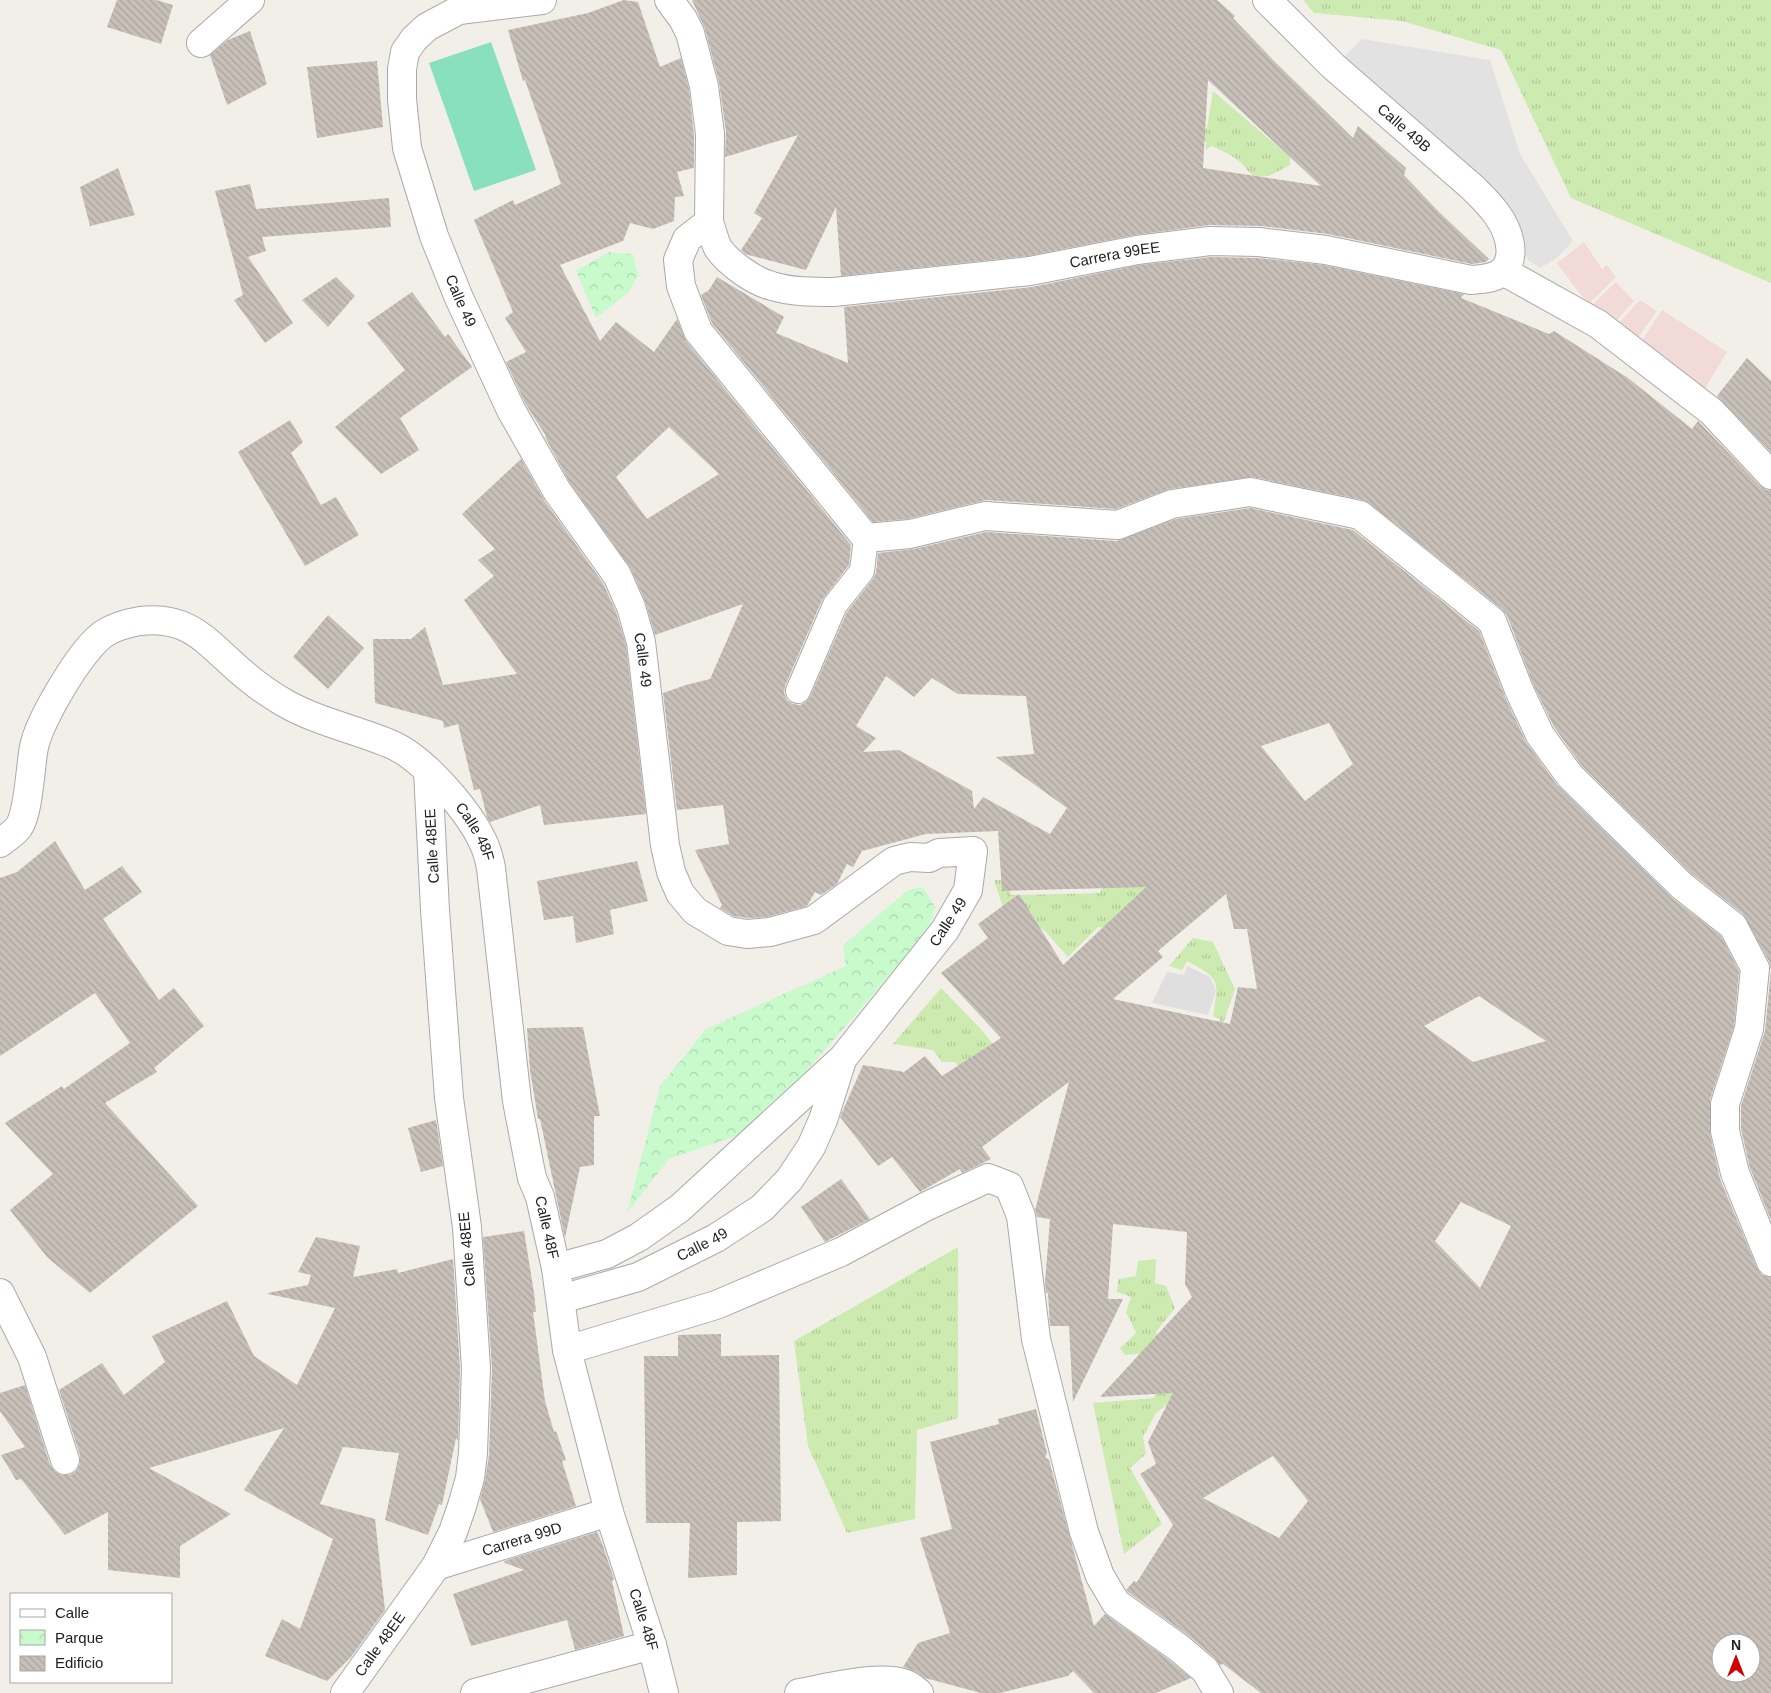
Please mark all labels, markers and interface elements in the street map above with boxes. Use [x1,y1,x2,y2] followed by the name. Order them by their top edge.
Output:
[1374,100,1434,155] street label: Calle 49B
[1068,238,1161,271] street label: Carrera 99EE
[442,272,480,329] street label: Calle 49
[631,630,655,688] street label: Calle 49
[452,799,498,862] street label: Calle 48F
[421,808,442,884] street label: Calle 48EE
[925,894,970,949] street label: Calle 49
[532,1194,563,1261] street label: Calle 48F
[455,1211,478,1287] street label: Calle 48EE
[674,1224,731,1264] street label: Calle 49
[480,1518,564,1559] street label: Carrera 99D
[626,1586,662,1652] street label: Calle 48F
[10,1593,172,1683] legend
[55,1604,89,1621] text: Calle
[351,1608,408,1679] street label: Calle 48EE
[55,1629,103,1646] text: Parque
[1711,1633,1761,1683] north arrow
[1731,1637,1741,1653] text: N
[55,1654,103,1671] text: Edificio

